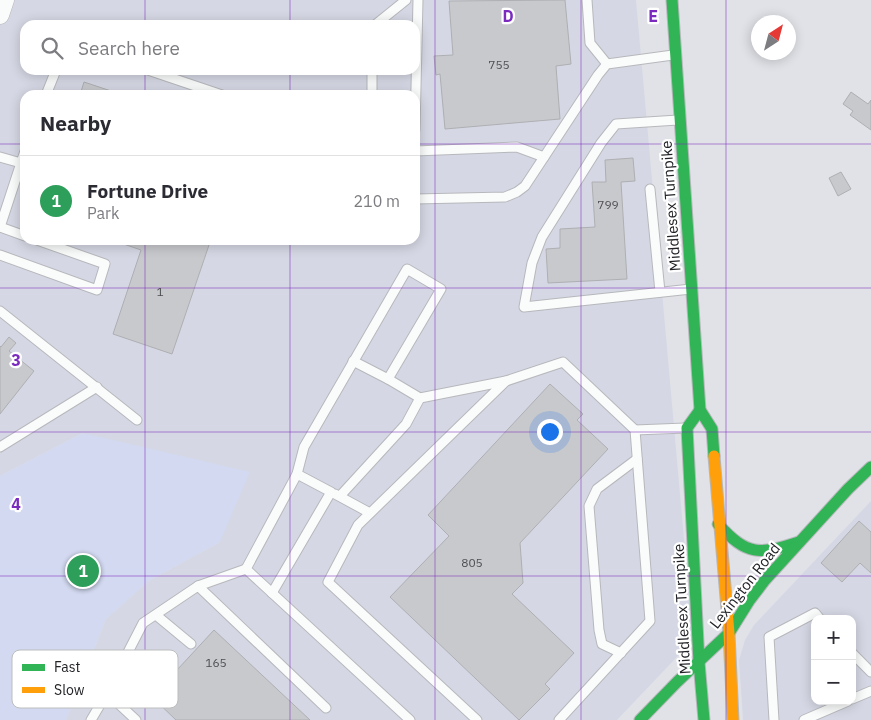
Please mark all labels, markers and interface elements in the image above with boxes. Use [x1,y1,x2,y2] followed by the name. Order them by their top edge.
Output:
[502,6,514,26] text: D
[648,6,658,26] text: E
[751,15,796,60] north arrow
[20,20,420,75] search box
[38,34,66,62] icon: search
[78,36,180,60] text: Search here
[488,57,510,72] house number: 755
[40,109,111,137] text: Nearby
[656,140,685,272] street label: Middlesex Turnpike
[87,179,208,203] text: Fortune Drive
[51,191,61,211] text: 1
[353,191,400,211] text: 210 m
[597,197,619,212] house number: 799
[87,203,119,223] text: Park
[156,284,164,299] house number: 1
[11,350,21,370] text: 3
[537,419,563,445] your location
[11,494,21,514] text: 4
[705,539,784,632] street label: Lexington Road
[669,543,694,675] street label: Middlesex Turnpike
[67,552,99,590] pin: 1
[461,555,483,570] house number: 805
[811,615,856,705] map controls
[811,615,856,660] button: +
[12,650,178,708] legend
[205,655,227,670] house number: 165
[54,658,80,676] text: Fast
[811,660,856,705] button: −
[54,681,85,699] text: Slow

